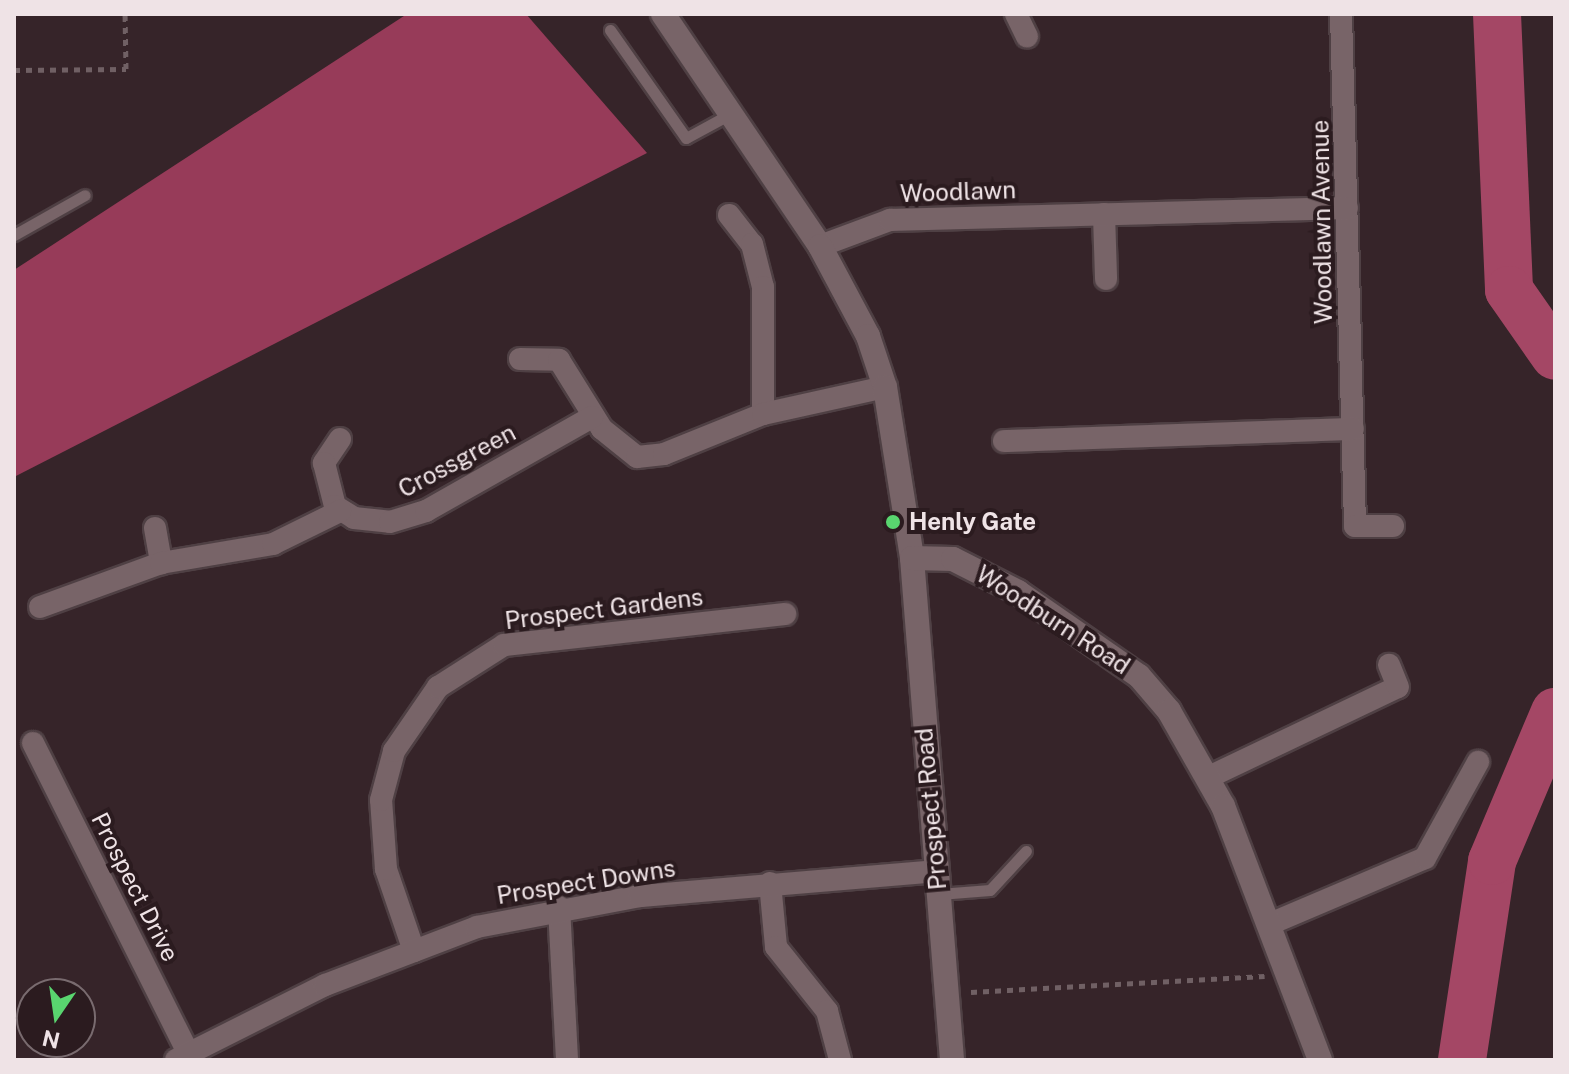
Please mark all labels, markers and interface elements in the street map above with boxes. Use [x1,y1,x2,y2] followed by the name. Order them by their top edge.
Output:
[1306,120,1338,324] street label: Woodlawn Avenue
[900,176,1016,208] street label: Woodlawn
[393,418,521,504] street label: Crossgreen
[909,508,1036,536] place label: Henly Gate
[884,513,902,531] marker: Henly Gate
[971,560,1135,680] street label: Woodburn Road
[503,583,705,635] street label: Prospect Gardens
[910,727,952,891] street label: Prospect Road
[85,808,185,966] street label: Prospect Drive
[495,854,677,910] street label: Prospect Downs
[16,978,96,1058] north arrow
[40,1025,62,1054] text: N

